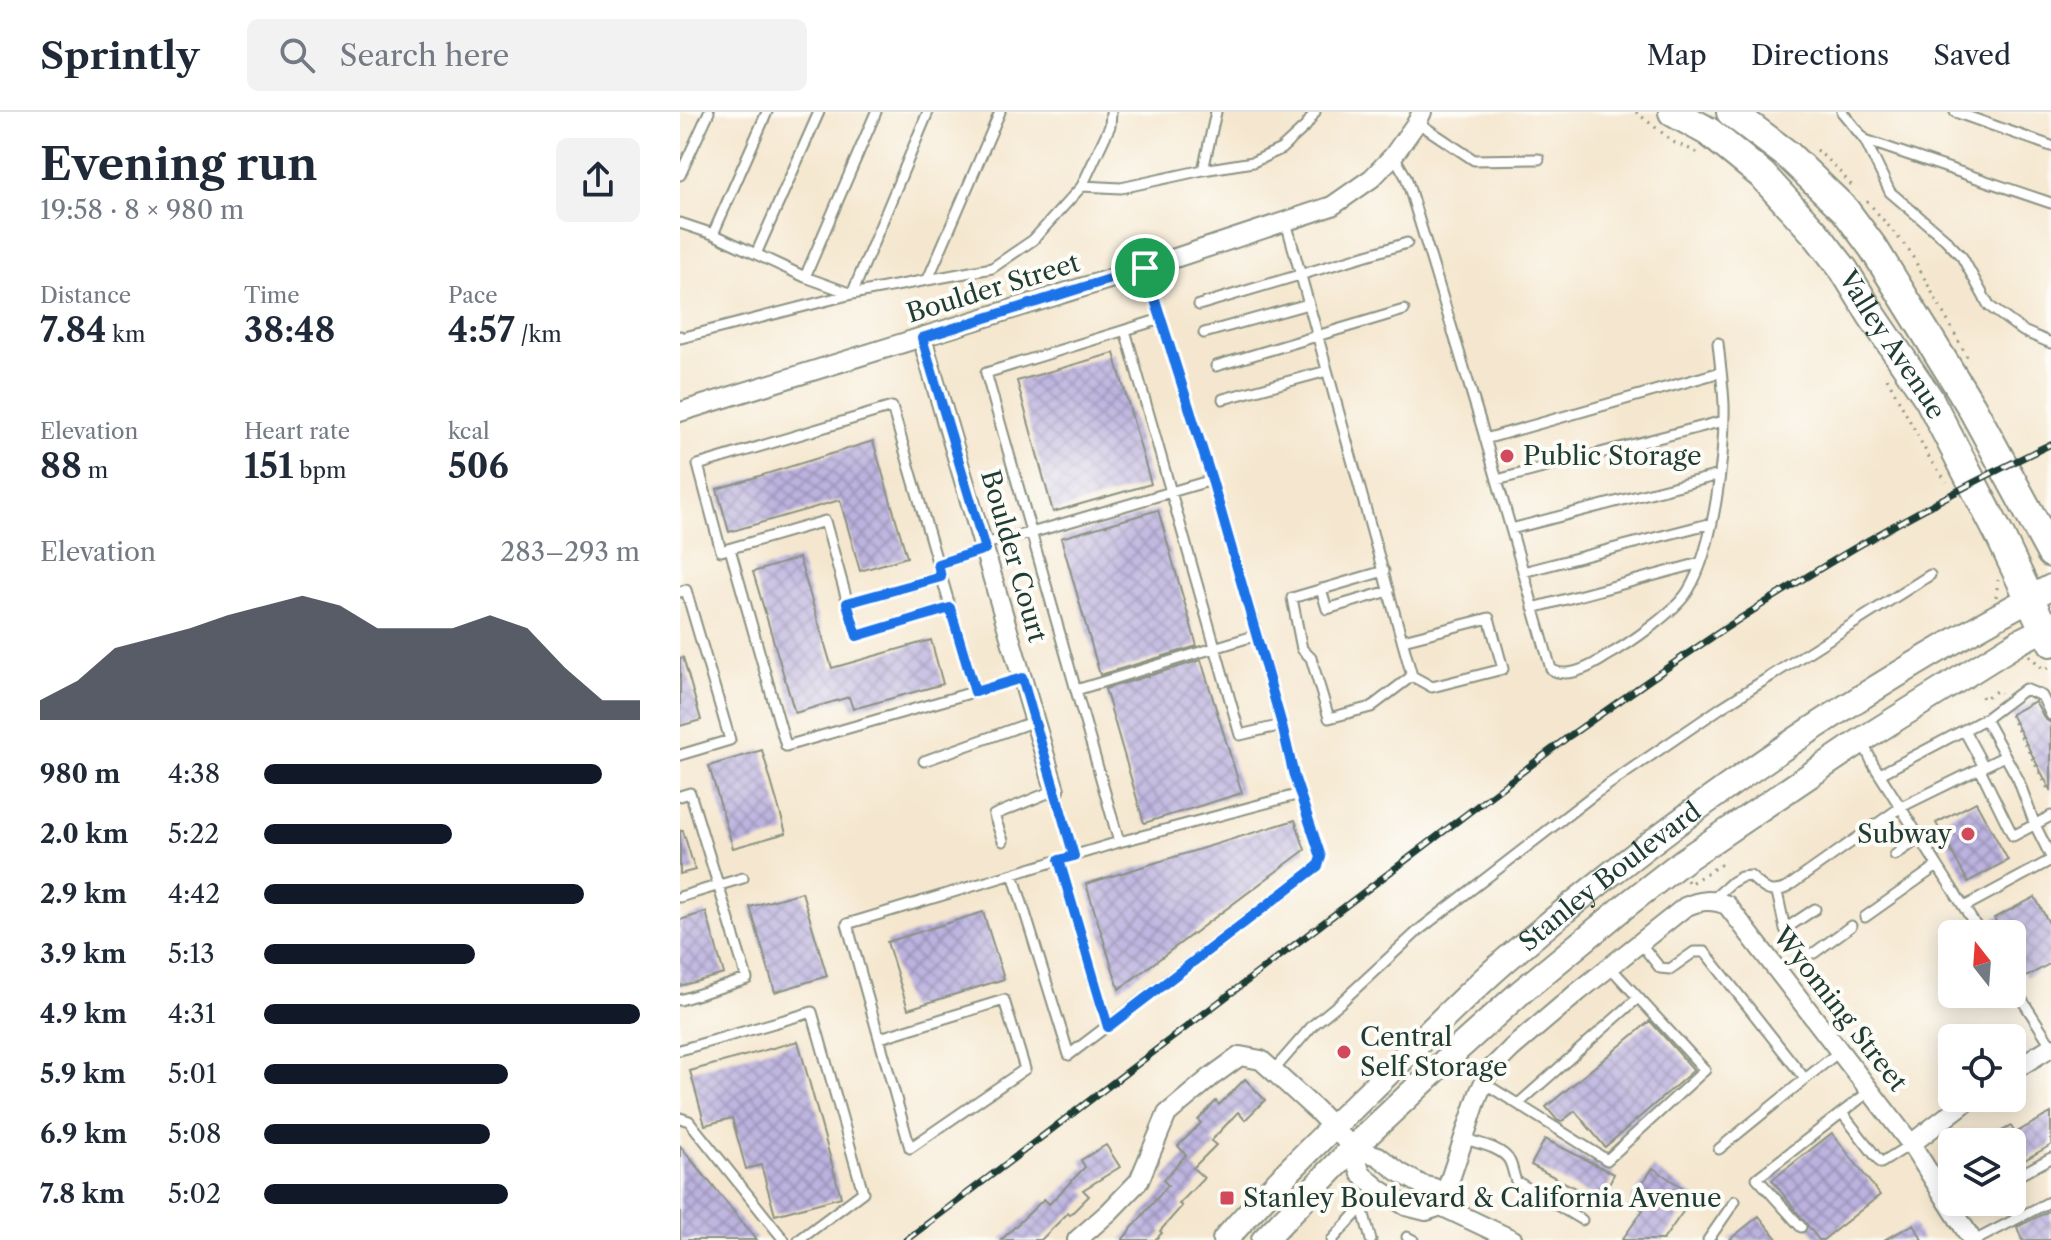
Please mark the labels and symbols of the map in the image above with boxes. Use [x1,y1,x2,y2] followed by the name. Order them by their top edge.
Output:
[1111,234,1179,302] pin
[903,246,1084,330] street label: Boulder Street
[1831,263,1953,424] street label: Valley Avenue
[1523,440,1702,472] place label: Public Storage
[1498,447,1516,465] marker: Public Storage
[974,466,1054,647] street label: Boulder Court
[1512,795,1707,958] street label: Stanley Boulevard
[1857,818,1953,850] place label: Subway
[1959,825,1977,843] marker: Subway
[1765,920,1915,1098] street label: Wyoming Street
[1938,920,2026,1008] north arrow
[1360,1021,1507,1083] place label: Central Self Storage
[1335,1043,1353,1061] marker: Central Self Storage
[1243,1182,1721,1214] place label: Stanley Boulevard & California Avenue
[1218,1189,1236,1207] marker: Stanley Boulevard & California Avenue

